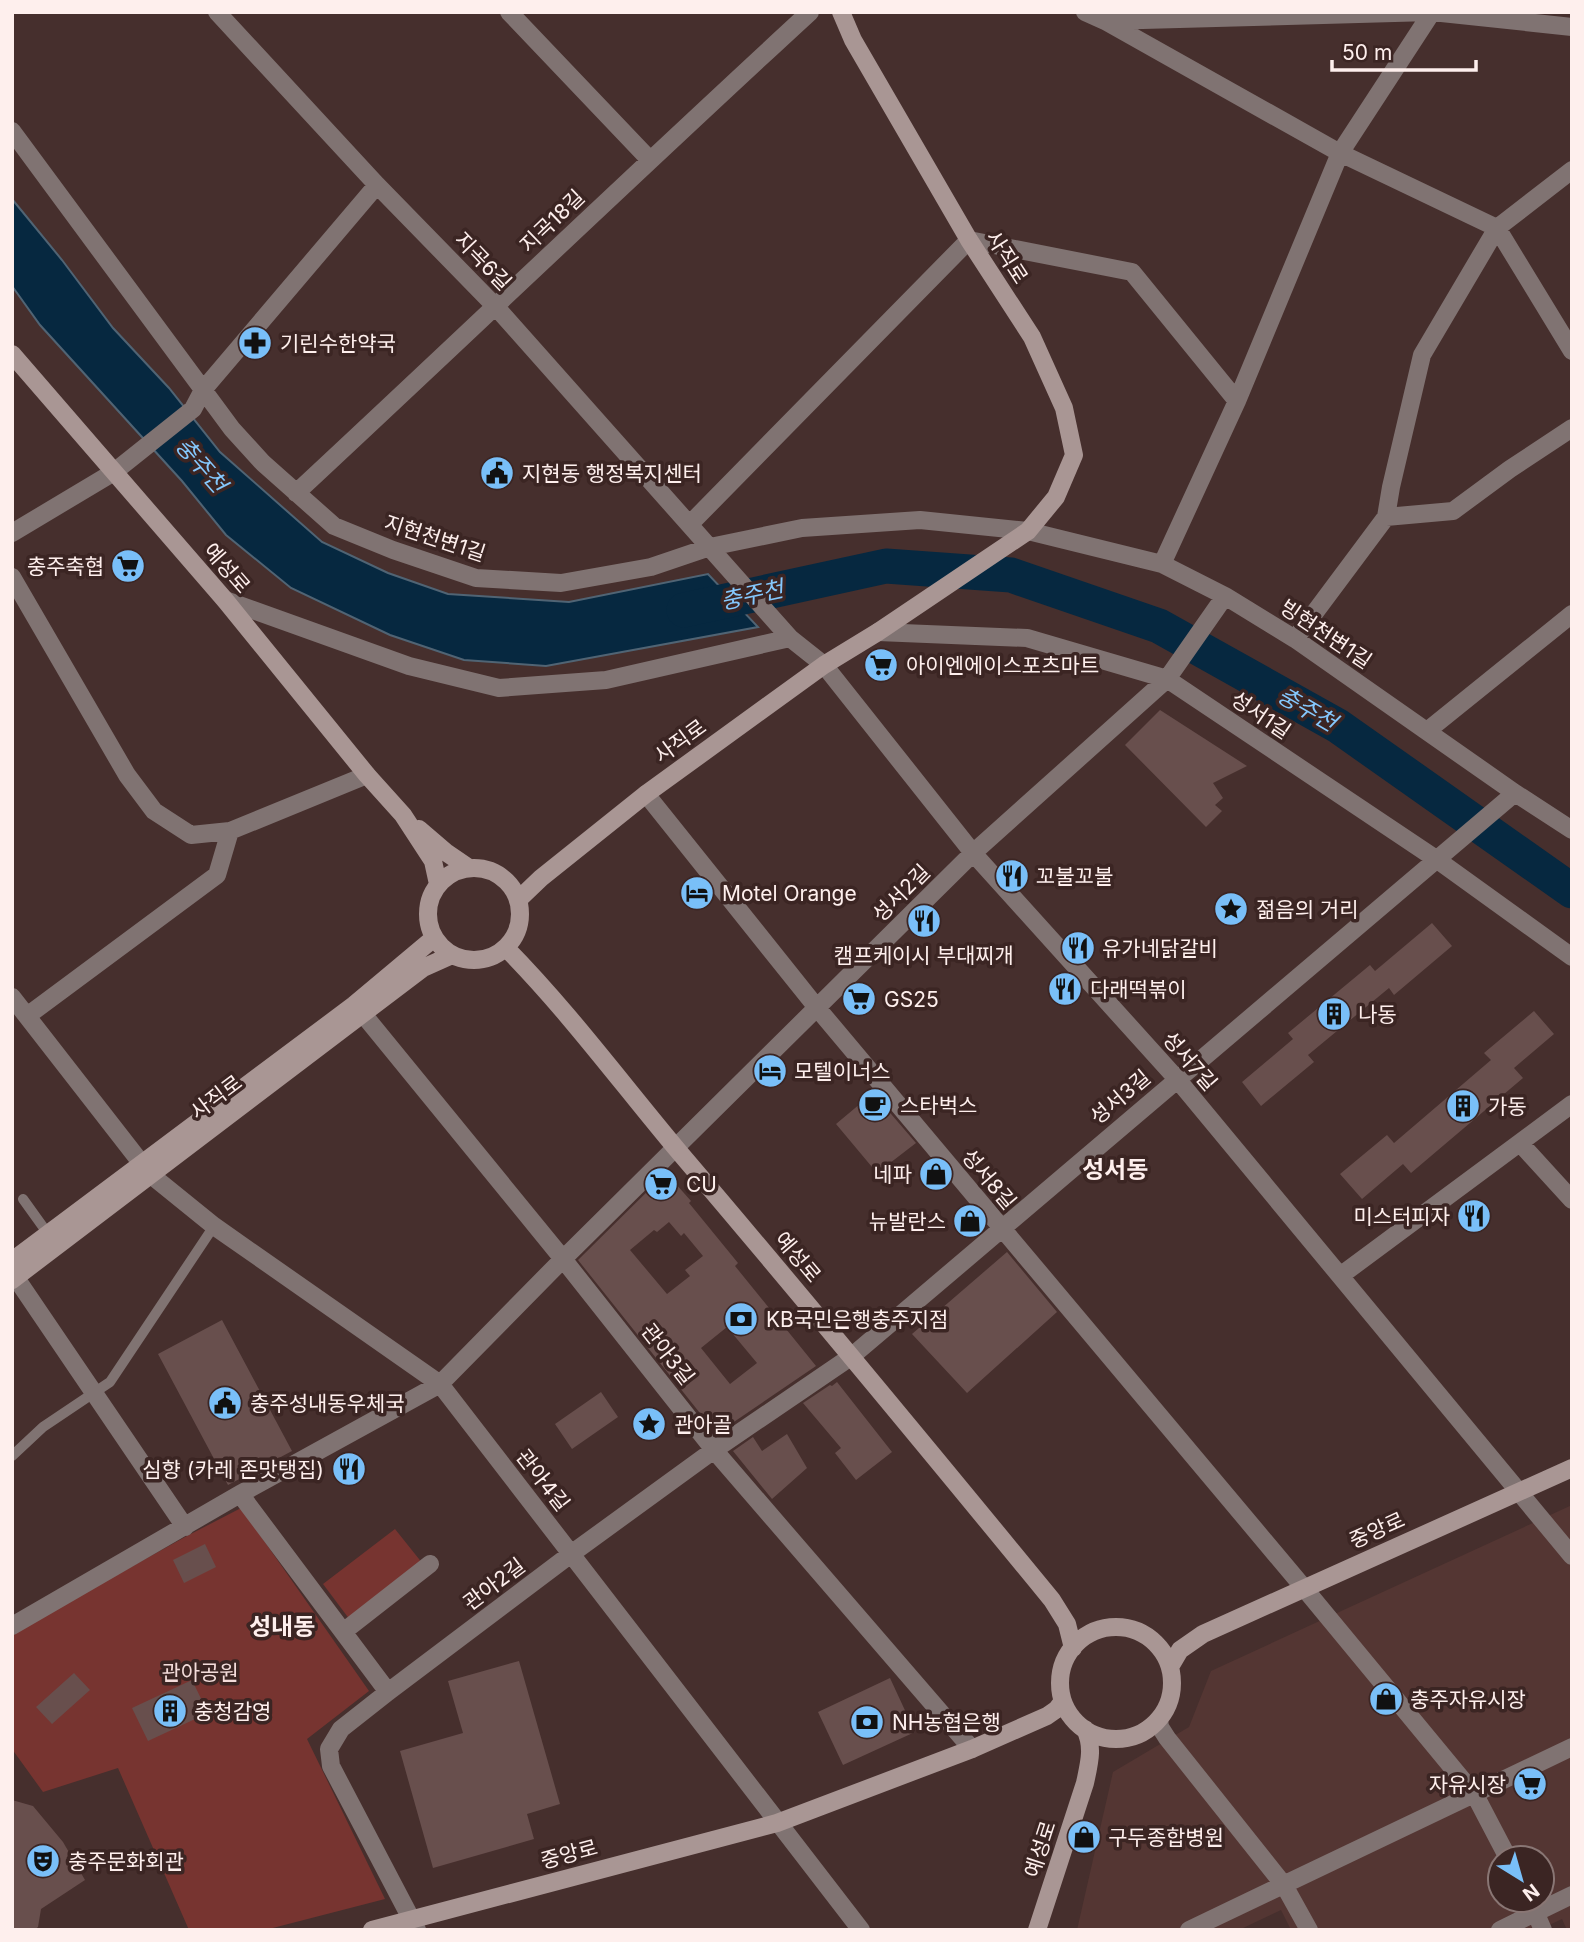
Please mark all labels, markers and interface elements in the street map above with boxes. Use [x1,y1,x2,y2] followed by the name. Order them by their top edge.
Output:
[1332,28,1476,72] scale bar
[1342,40,1392,65] text: 50 m
[515,184,589,258] street label: 지곡18길
[981,226,1033,288] street label: 사직로
[449,227,517,295] street label: 지곡6길
[236,324,274,362] pharmacy icon: 기린수한약국
[280,331,396,356] place label: 기린수한약국
[170,432,234,500] water label: 충주천
[478,454,516,492] public building icon: 지현동 행정복지센터
[522,461,702,486] place label: 지현동 행정복지센터
[381,510,489,566] street label: 지현천변1길
[199,538,255,598] street label: 예성로
[109,547,147,585] supermarket icon: 충주축협
[27,554,104,579] place label: 충주축협
[718,574,789,615] water label: 충주천
[1275,594,1377,674] street label: 빙현천변1길
[862,646,900,684] supermarket icon: 아이엔에이스포츠마트
[906,653,1099,678] place label: 아이엔에이스포츠마트
[1273,681,1344,738] water label: 충주천
[1226,686,1296,744] street label: 성서1길
[649,714,711,768] street label: 사직로
[993,857,1031,895] restaurant icon: 꼬불꼬불
[867,859,935,927] street label: 성서2길
[1036,864,1113,889] place label: 꼬불꼬불
[678,874,716,912] hotel icon: Motel Orange
[722,881,857,906] place label: Motel Orange
[1212,890,1250,928] place icon: 젊음의 거리
[1256,897,1359,922] place label: 젊음의 거리
[905,902,943,940] restaurant icon: 캠프케이시 부대찌개
[1059,929,1097,967] restaurant icon: 유가네닭갈비
[1102,936,1218,961] place label: 유가네닭갈비
[834,943,1014,968] place label: 캠프케이시 부대찌개
[1046,970,1084,1008] restaurant icon: 다래떡볶이
[1090,977,1187,1002] place label: 다래떡볶이
[840,980,878,1018] supermarket icon: GS25
[884,987,939,1012] place label: GS25
[1315,995,1353,1033] building icon: 나동
[1358,1002,1397,1027] place label: 나동
[1158,1026,1222,1096] street label: 성서7길
[751,1052,789,1090] hotel icon: 모텔이너스
[794,1059,891,1084] place label: 모텔이너스
[1085,1065,1155,1129] street label: 성서3길
[185,1070,247,1124] street label: 사직로
[856,1086,894,1124] cafe icon: 스타벅스
[1444,1087,1482,1125] building icon: 가동
[900,1093,977,1118] place label: 스타벅스
[1488,1094,1527,1119] place label: 가동
[957,1144,1021,1214] street label: 성서8길
[917,1155,955,1193] shop icon: 네파
[1082,1155,1148,1184] district label: 성서동
[873,1162,912,1187] place label: 네파
[642,1165,680,1203] supermarket icon: CU
[686,1172,717,1197] place label: CU
[1455,1197,1493,1235] restaurant icon: 미스터피자
[951,1202,989,1240] shop icon: 뉴발란스
[1353,1204,1450,1229] place label: 미스터피자
[869,1209,946,1234] place label: 뉴발란스
[770,1227,826,1287] street label: 예성로
[722,1300,760,1338] bank icon: KB국민은행충주지점
[766,1307,948,1332] place label: KB국민은행충주지점
[636,1318,700,1390] street label: 관아3길
[206,1384,244,1422] public building icon: 충주성내동우체국
[250,1391,405,1416] place label: 충주성내동우체국
[630,1405,668,1443] place icon: 관아골
[674,1412,732,1437] place label: 관아골
[511,1444,575,1516] street label: 관아4길
[330,1450,368,1488] restaurant icon: 심향 (카레 존맛탱집)
[142,1457,324,1482] place label: 심향 (카레 존맛탱집)
[1345,1507,1409,1553] street label: 중앙로
[458,1553,530,1615] street label: 관아2길
[249,1612,315,1641] district label: 성내동
[161,1660,239,1685] park label: 관아공원
[1367,1680,1405,1718] shop icon: 충주자유시장
[1410,1687,1526,1712] place label: 충주자유시장
[151,1692,189,1730] building icon: 충청감영
[194,1699,271,1724] place label: 충청감영
[848,1703,886,1741] bank icon: NH농협은행
[892,1710,1001,1735] place label: NH농협은행
[1511,1765,1549,1803] supermarket icon: 자유시장
[1429,1772,1506,1797] place label: 자유시장
[1019,1818,1061,1880] street label: 예성로
[1065,1818,1103,1856] shop icon: 구두종합병원
[1108,1825,1224,1850] place label: 구두종합병원
[538,1834,600,1874] street label: 중앙로
[24,1842,62,1880] theatre icon: 충주문화회관
[1486,1844,1556,1914] north arrow
[68,1849,184,1874] place label: 충주문화회관
[1518,1879,1544,1906] text: N

